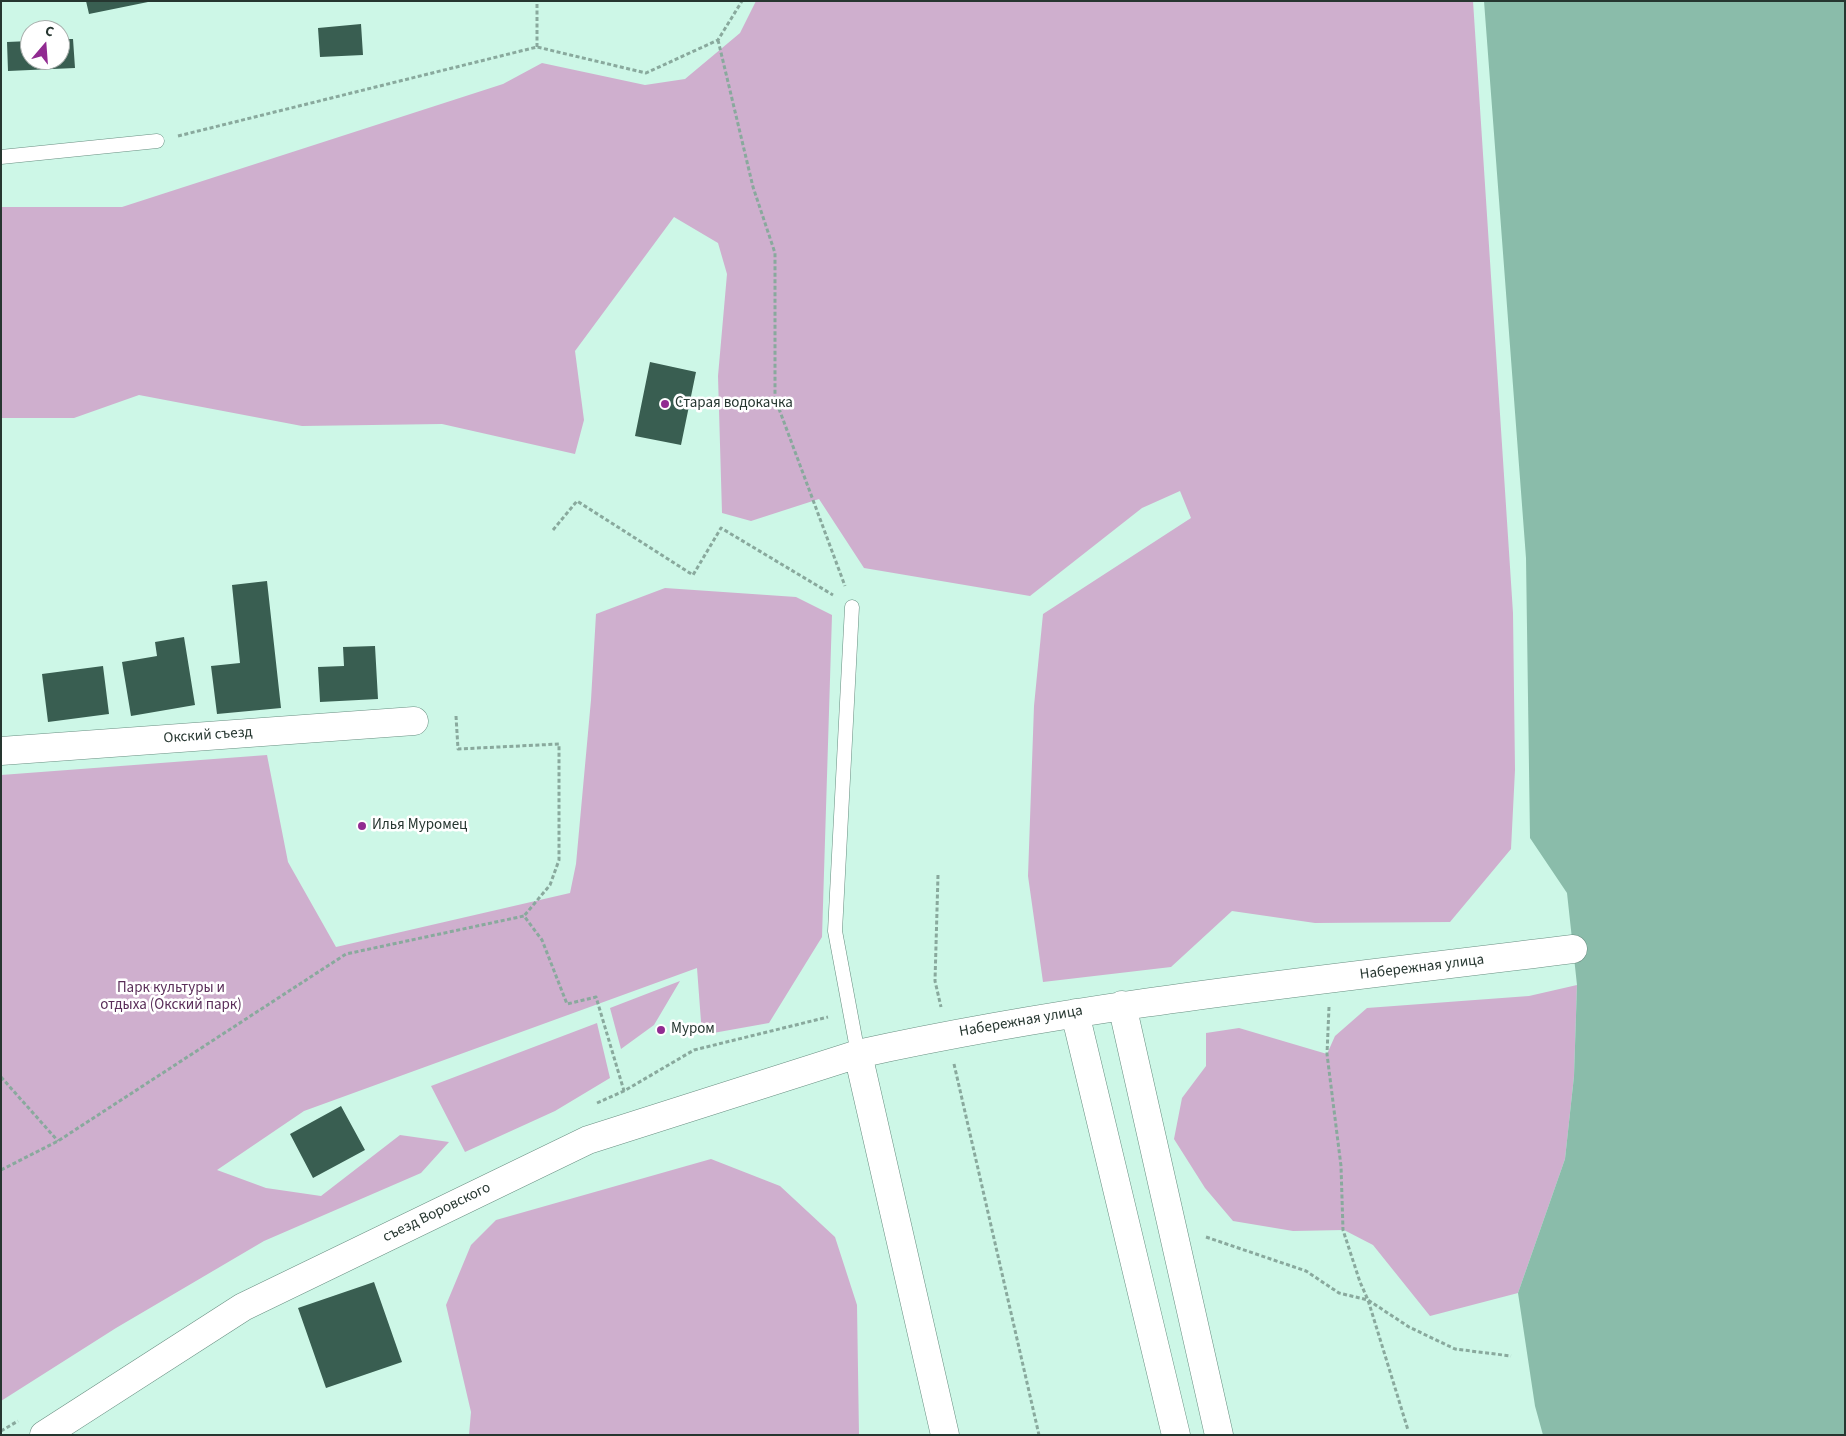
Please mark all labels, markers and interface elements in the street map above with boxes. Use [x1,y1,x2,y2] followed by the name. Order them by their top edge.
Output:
[20,20,70,70] north arrow
[42,21,56,42] text: С
[675,395,793,413] place label: Старая водокачка
[659,398,671,410] marker: Старая водокачка
[163,724,253,748] street label: Окский съезд
[372,817,467,835] place label: Илья Муромец
[356,820,368,832] marker: Илья Муромец
[1359,951,1485,985] street label: Набережная улица
[100,980,242,1015] park label: Парк культуры и отдыха (Окский парк)
[958,1002,1084,1042] street label: Набережная улица
[671,1021,715,1039] place label: Муром
[655,1024,667,1036] marker: Муром
[380,1179,494,1247] street label: съезд Воровского

